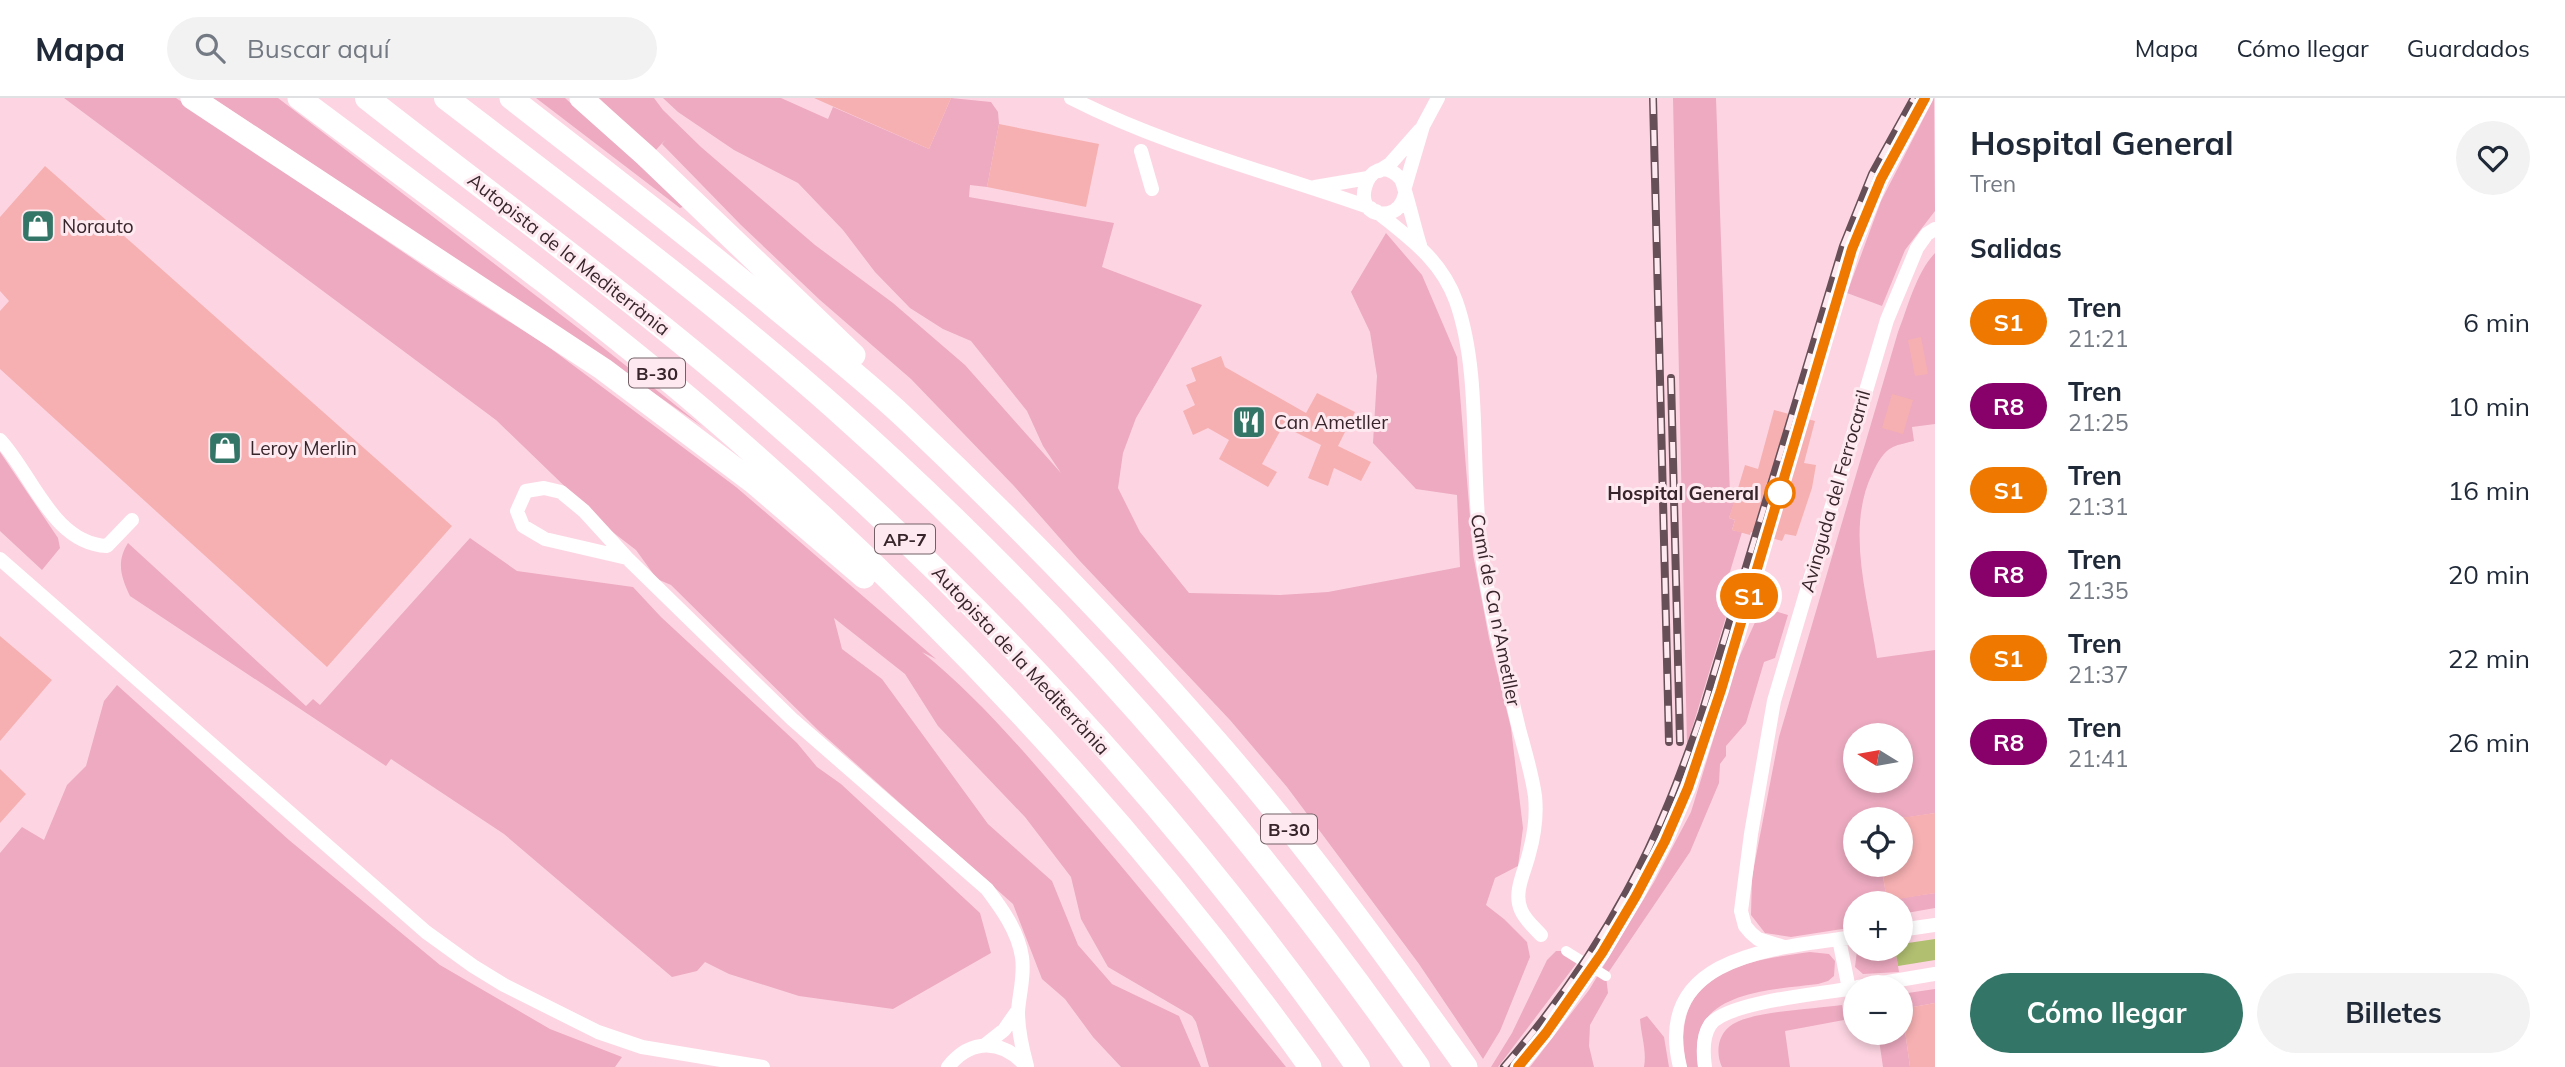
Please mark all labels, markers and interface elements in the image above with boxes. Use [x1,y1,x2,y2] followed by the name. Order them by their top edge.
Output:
[167,17,657,80] search box
[35,28,125,69] text: Mapa
[191,29,229,67] icon: search
[247,32,390,65] text: Buscar aquí
[2135,33,2198,63] text: Mapa
[2236,33,2369,63] text: Cómo llegar
[2407,33,2530,63] text: Guardados
[2456,121,2530,195] button: heart
[1970,122,2234,163] text: Hospital General
[463,168,675,340] street label: Autopista de la Mediterrània
[1970,169,2016,198] text: Tren
[19,207,57,245] shop icon: Norauto
[62,214,134,238] place label: Norauto
[1970,232,2062,265] text: Salidas
[2068,291,2122,324] text: Tren
[2463,306,2530,339] text: 6 min
[1994,307,2023,337] text: S1
[2068,324,2128,353] text: 21:21
[629,358,685,388] road number: B-30
[2068,375,2122,408] text: Tren
[1795,387,1875,595] street label: Avinguda del Ferrocarril
[2448,390,2530,423] text: 10 min
[1993,391,2024,421] text: R8
[1230,403,1268,441] restaurant icon: Can Ametller
[2068,408,2128,437] text: 21:25
[1274,410,1388,434] place label: Can Ametller
[206,429,244,467] shop icon: Leroy Merlin
[250,436,357,460] place label: Leroy Merlin
[2068,459,2122,492] text: Tren
[2448,474,2530,507] text: 16 min
[1994,475,2023,505] text: S1
[1765,478,1795,508] marker: Hospital General
[1607,481,1759,505] place label: Hospital General
[2068,492,2128,521] text: 21:31
[1466,512,1526,708] street label: Camí de Ca n'Ametller
[875,524,935,554] road number: AP-7
[2068,543,2122,576] text: Tren
[2448,558,2530,591] text: 20 min
[1993,559,2024,589] text: R8
[927,560,1115,760] street label: Autopista de la Mediterrània
[1718,573,1780,619] line badge: S1
[2068,576,2128,605] text: 21:35
[1734,581,1764,611] text: S1
[2068,627,2122,660] text: Tren
[2448,642,2530,675] text: 22 min
[1994,643,2023,673] text: S1
[2068,660,2128,689] text: 21:37
[2068,711,2122,744] text: Tren
[1843,723,1913,793] north arrow
[1843,723,1913,1045] map controls
[2448,726,2530,759] text: 26 min
[1993,727,2024,757] text: R8
[2068,744,2128,773] text: 21:41
[1843,807,1913,877] button: locate
[1261,814,1317,844] road number: B-30
[1843,891,1913,961] button: +
[1970,973,2243,1053] button: Cómo llegar
[2257,973,2530,1053] button: Billetes
[1843,975,1913,1045] button: −

